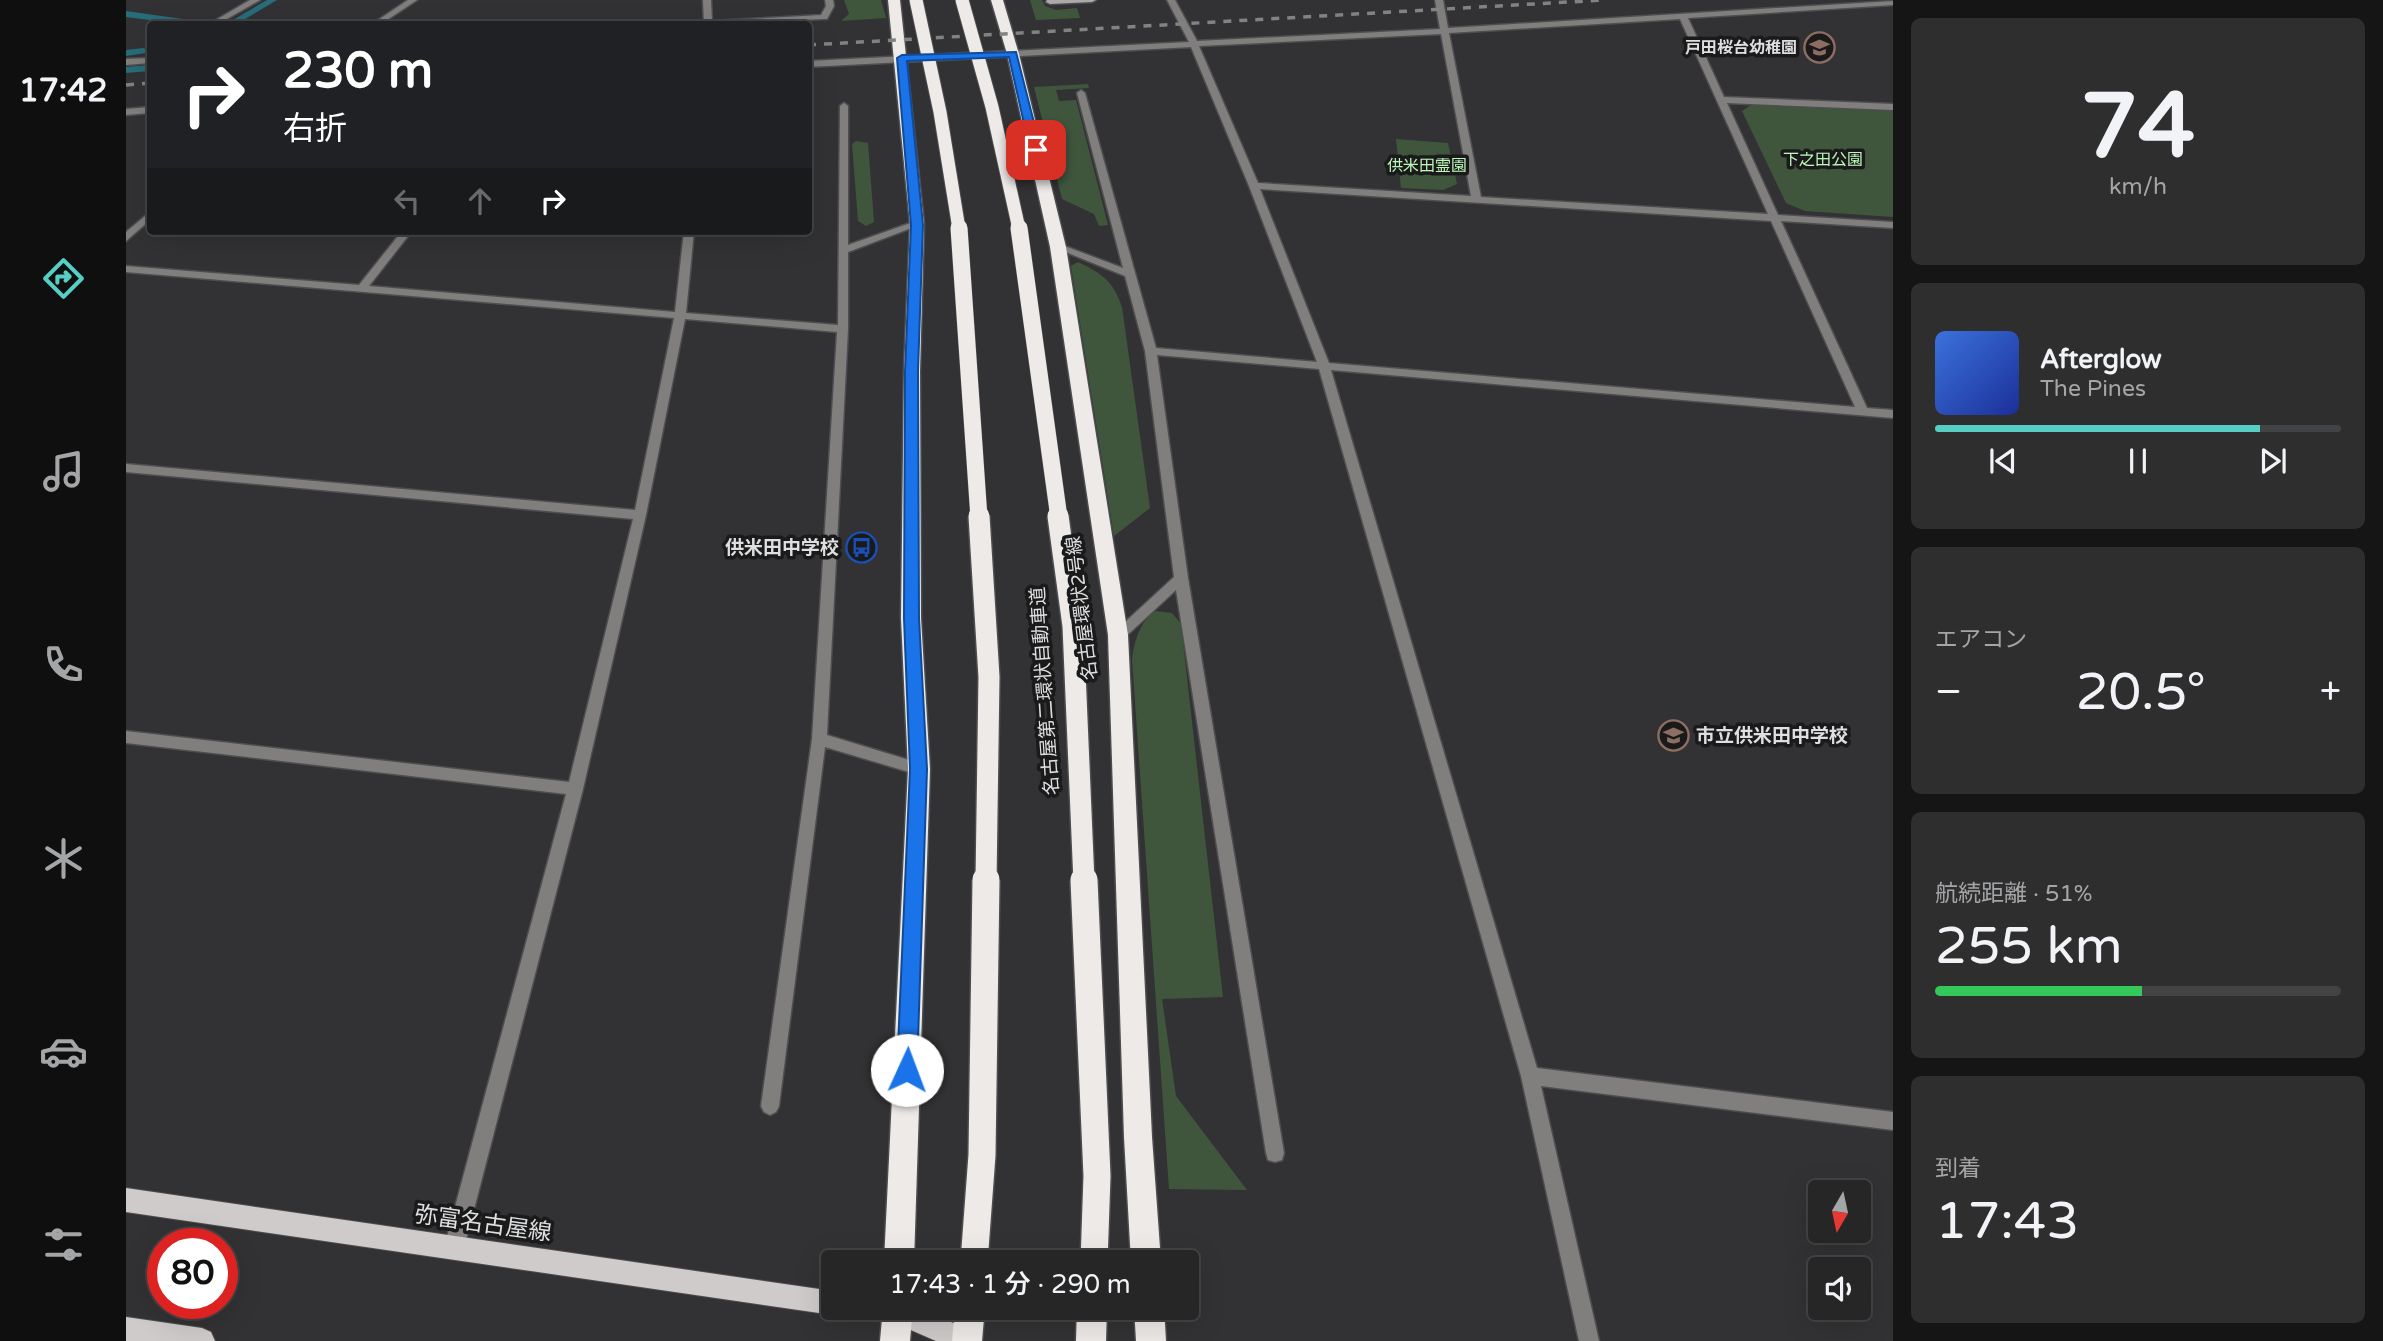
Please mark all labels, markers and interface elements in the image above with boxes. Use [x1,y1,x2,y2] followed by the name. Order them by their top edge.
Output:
[1803,31,1837,65] school or university icon: 戸田桜台幼稚園
[1685,38,1797,58] place label: 戸田桜台幼稚園
[283,42,433,101] text: 230 m
[168,49,259,140] icon: right
[19,72,107,110] text: 17:42
[2081,72,2195,182] text: 74
[283,110,347,148] text: 右折
[1006,120,1066,180] pin
[1017,131,1055,169] icon: arrive
[1783,150,1863,170] park label: 下之田公園
[1387,156,1467,176] park label: 供米田霊園
[2109,173,2167,201] text: km/h
[388,182,426,220] icon: left
[461,182,499,220] icon: ahead
[534,182,572,220] icon: right
[39,254,88,303] icon: directions
[2040,344,2162,375] text: Afterglow
[2040,375,2146,403] text: The Pines
[1984,442,2022,480] icon: previous
[2119,442,2157,480] icon: pause
[2254,442,2292,480] icon: next
[39,447,88,496] icon: music
[845,531,879,565] bus stop icon: 供米田中学校
[1062,535,1102,681] street label: 名古屋環状2号線
[725,537,839,559] place label: 供米田中学校
[1027,586,1063,796] street label: 名古屋第二環状自動車道
[1935,626,2027,654] text: エアコン
[39,640,88,689] icon: phone
[2076,661,2206,724] text: 20.5°
[1935,669,1962,715] text: −
[2320,669,2341,715] text: +
[1656,719,1690,753] school or university icon: 市立供米田中学校
[1696,725,1848,747] place label: 市立供米田中学校
[39,834,88,883] icon: climate
[1935,880,2093,908] text: 航続距離 · 51%
[1935,915,2123,978] text: 255 km
[39,1027,88,1076] icon: car
[870,1033,944,1107] position arrow
[1935,1155,1981,1183] text: 到着
[1808,1180,1871,1242] north arrow
[1808,1180,1871,1320] map controls
[1935,1190,2079,1253] text: 17:43
[413,1201,553,1247] street label: 弥富名古屋線
[39,1220,88,1269] icon: filters
[147,1228,238,1319] speed limit sign: 80
[1808,1257,1871,1320] button: sound
[889,1269,1131,1300] text: 17:43 · 1 分 · 290 m

